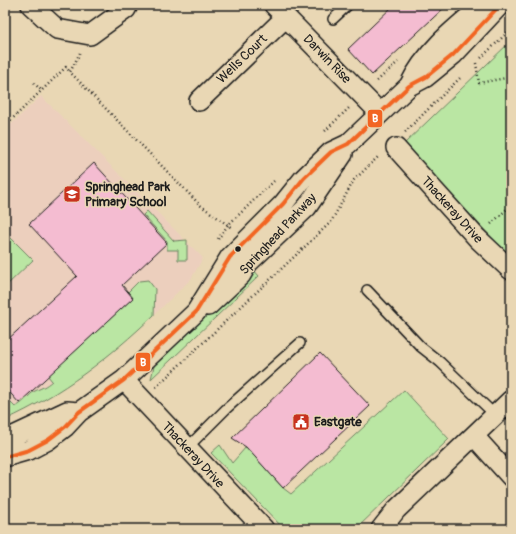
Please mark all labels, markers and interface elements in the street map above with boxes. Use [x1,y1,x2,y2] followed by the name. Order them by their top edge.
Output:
[214,31,271,87] street label: Wells Court
[300,31,355,87] street label: Darwin Rise
[367,109,383,128] line badge: B
[372,112,378,125] text: B
[418,173,487,247] street label: Thackeray Drive
[85,179,171,210] place label: Springhead Park Primary School
[62,184,82,204] school or university icon: Springhead Park Primary School
[236,190,320,278] street label: Springhead Parkway
[233,244,243,254] unlabelled marker
[135,352,151,372] line badge: B
[140,356,146,369] text: B
[291,412,311,432] public building icon: Eastgate
[314,414,362,430] place label: Eastgate
[158,419,228,492] street label: Thackeray Drive

